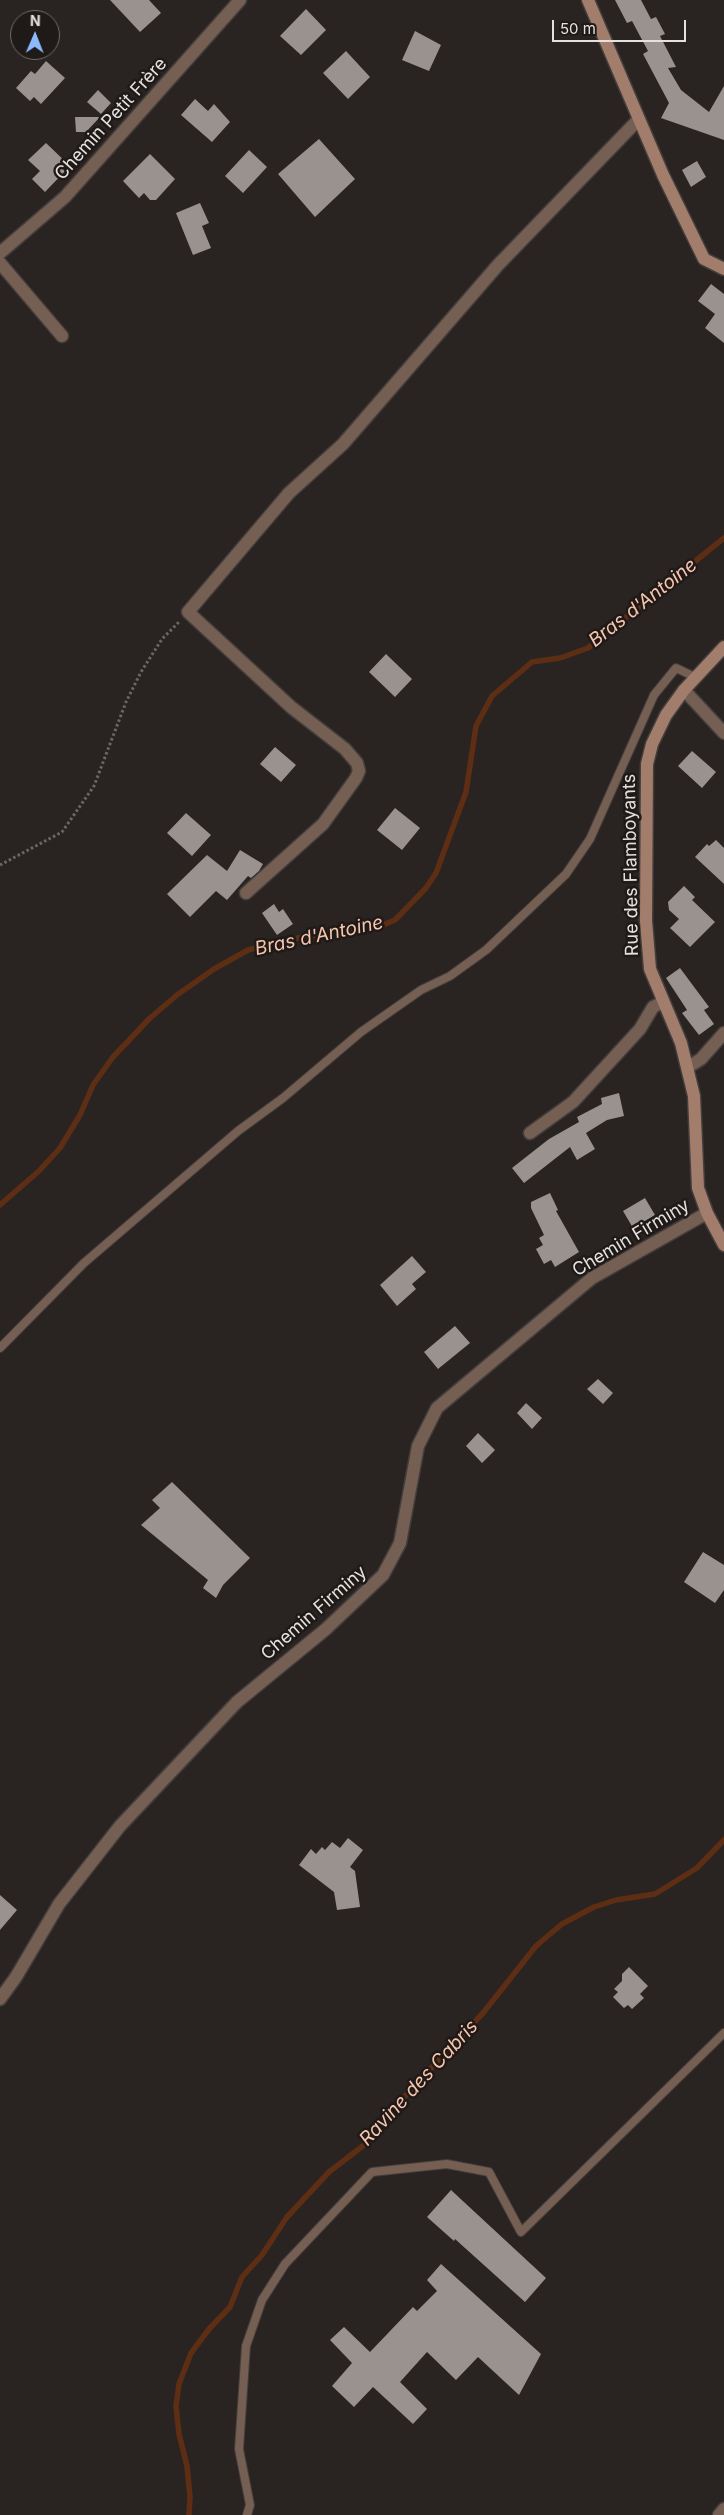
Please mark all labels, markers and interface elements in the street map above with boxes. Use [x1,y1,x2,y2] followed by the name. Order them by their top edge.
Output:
[10,10,60,60] north arrow
[554,10,688,42] scale bar
[30,12,41,29] text: N
[560,19,596,38] text: 50 m
[50,53,172,185] street label: Chemin Petit Frère
[584,554,702,652] water label: Bras d'Antoine
[619,774,643,956] street label: Rue des Flamboyants
[253,911,385,961] water label: Bras d'Antoine
[569,1195,693,1281] street label: Chemin Firminy
[257,1561,371,1665] street label: Chemin Firminy
[355,2015,483,2151] water label: Ravine des Cabris

